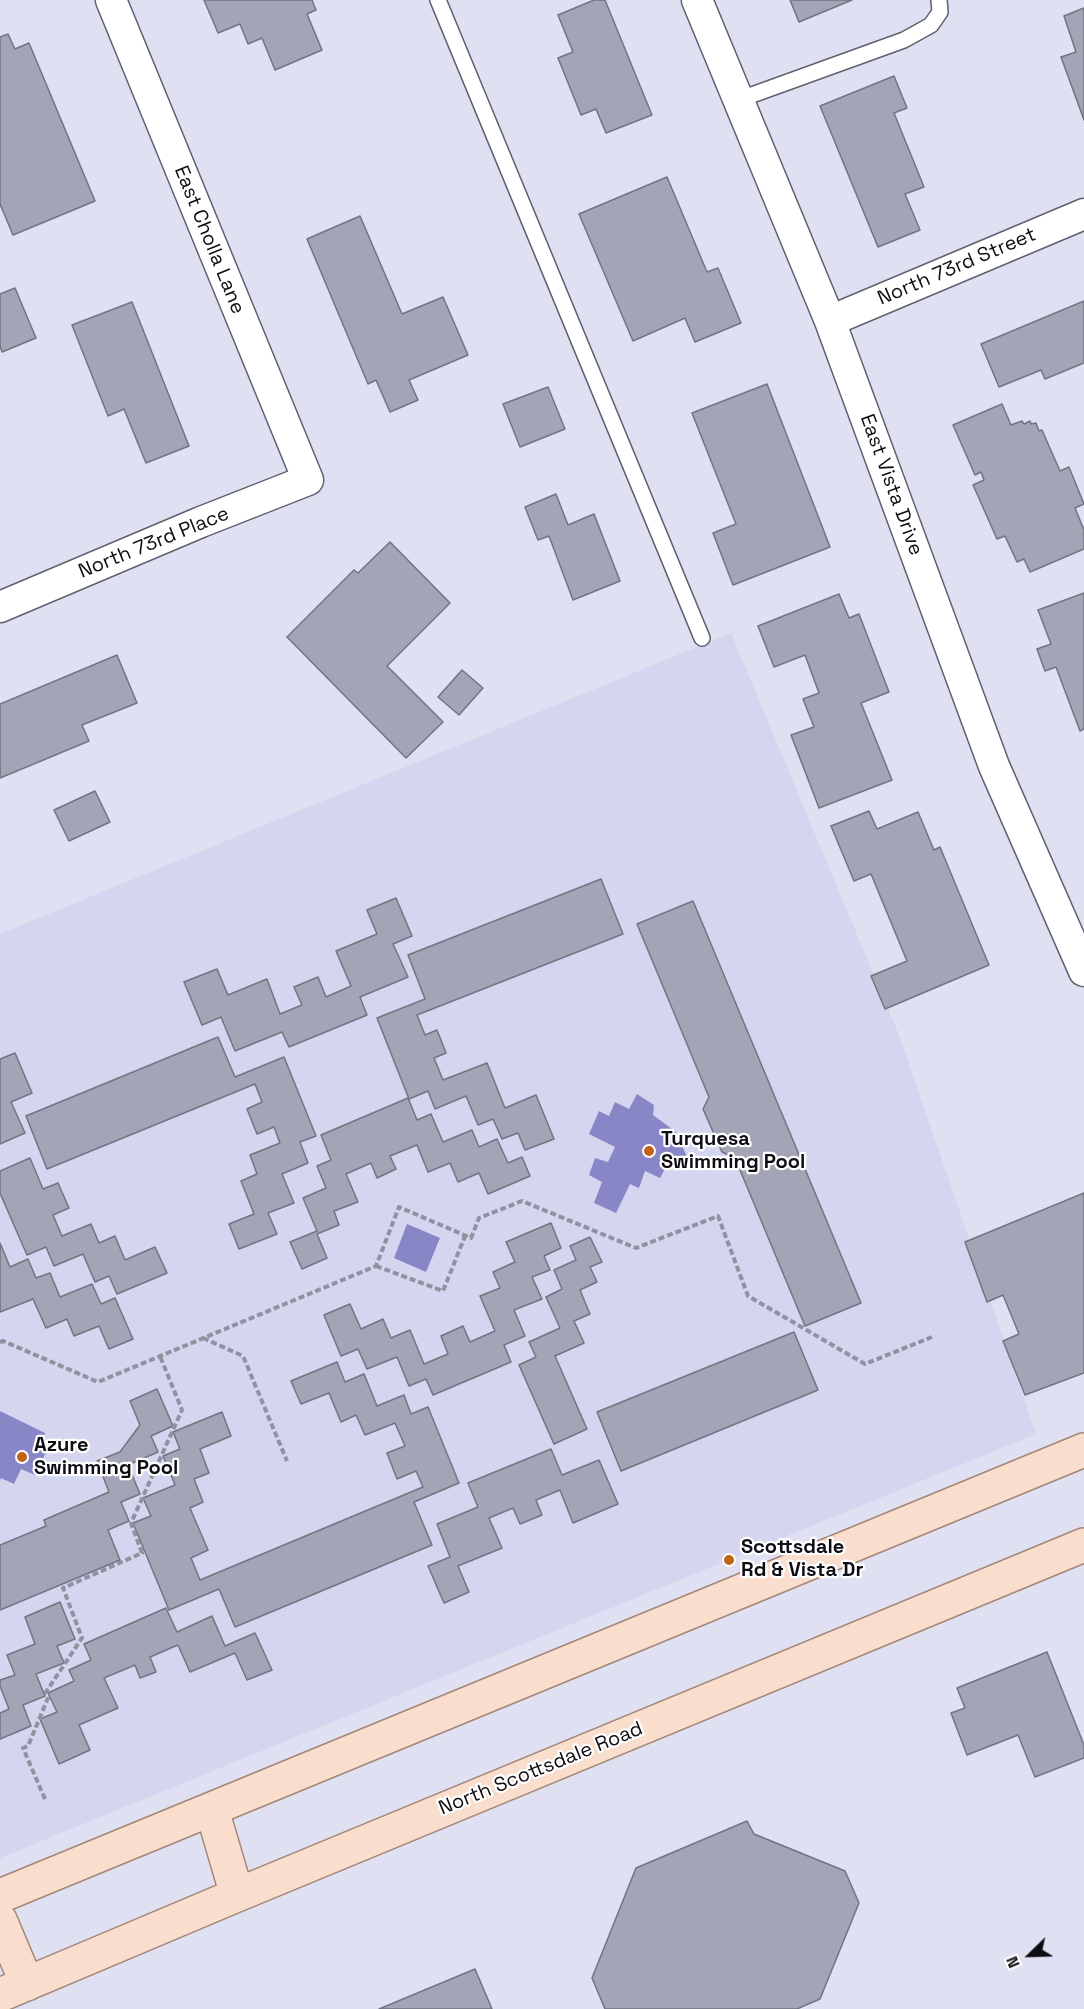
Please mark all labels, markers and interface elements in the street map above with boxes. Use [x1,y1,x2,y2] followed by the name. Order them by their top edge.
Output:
[168,162,250,318] street label: East Cholla Lane
[874,223,1040,311] street label: North 73rd Street
[854,411,928,559] street label: East Vista Drive
[75,502,233,584] street label: North 73rd Place
[661,1128,805,1175] place label: Turquesa Swimming Pool
[642,1144,656,1158] marker: Turquesa Swimming Pool
[34,1434,178,1481] place label: Azure Swimming Pool
[15,1450,29,1464] marker: Azure Swimming Pool
[741,1536,863,1583] place label: Scottsdale Rd & Vista Dr
[722,1553,736,1567] marker: Scottsdale Rd & Vista Dr
[435,1717,647,1821] street label: North Scottsdale Road
[1000,1925,1060,1985] north arrow
[1001,1953,1025,1971] text: N

